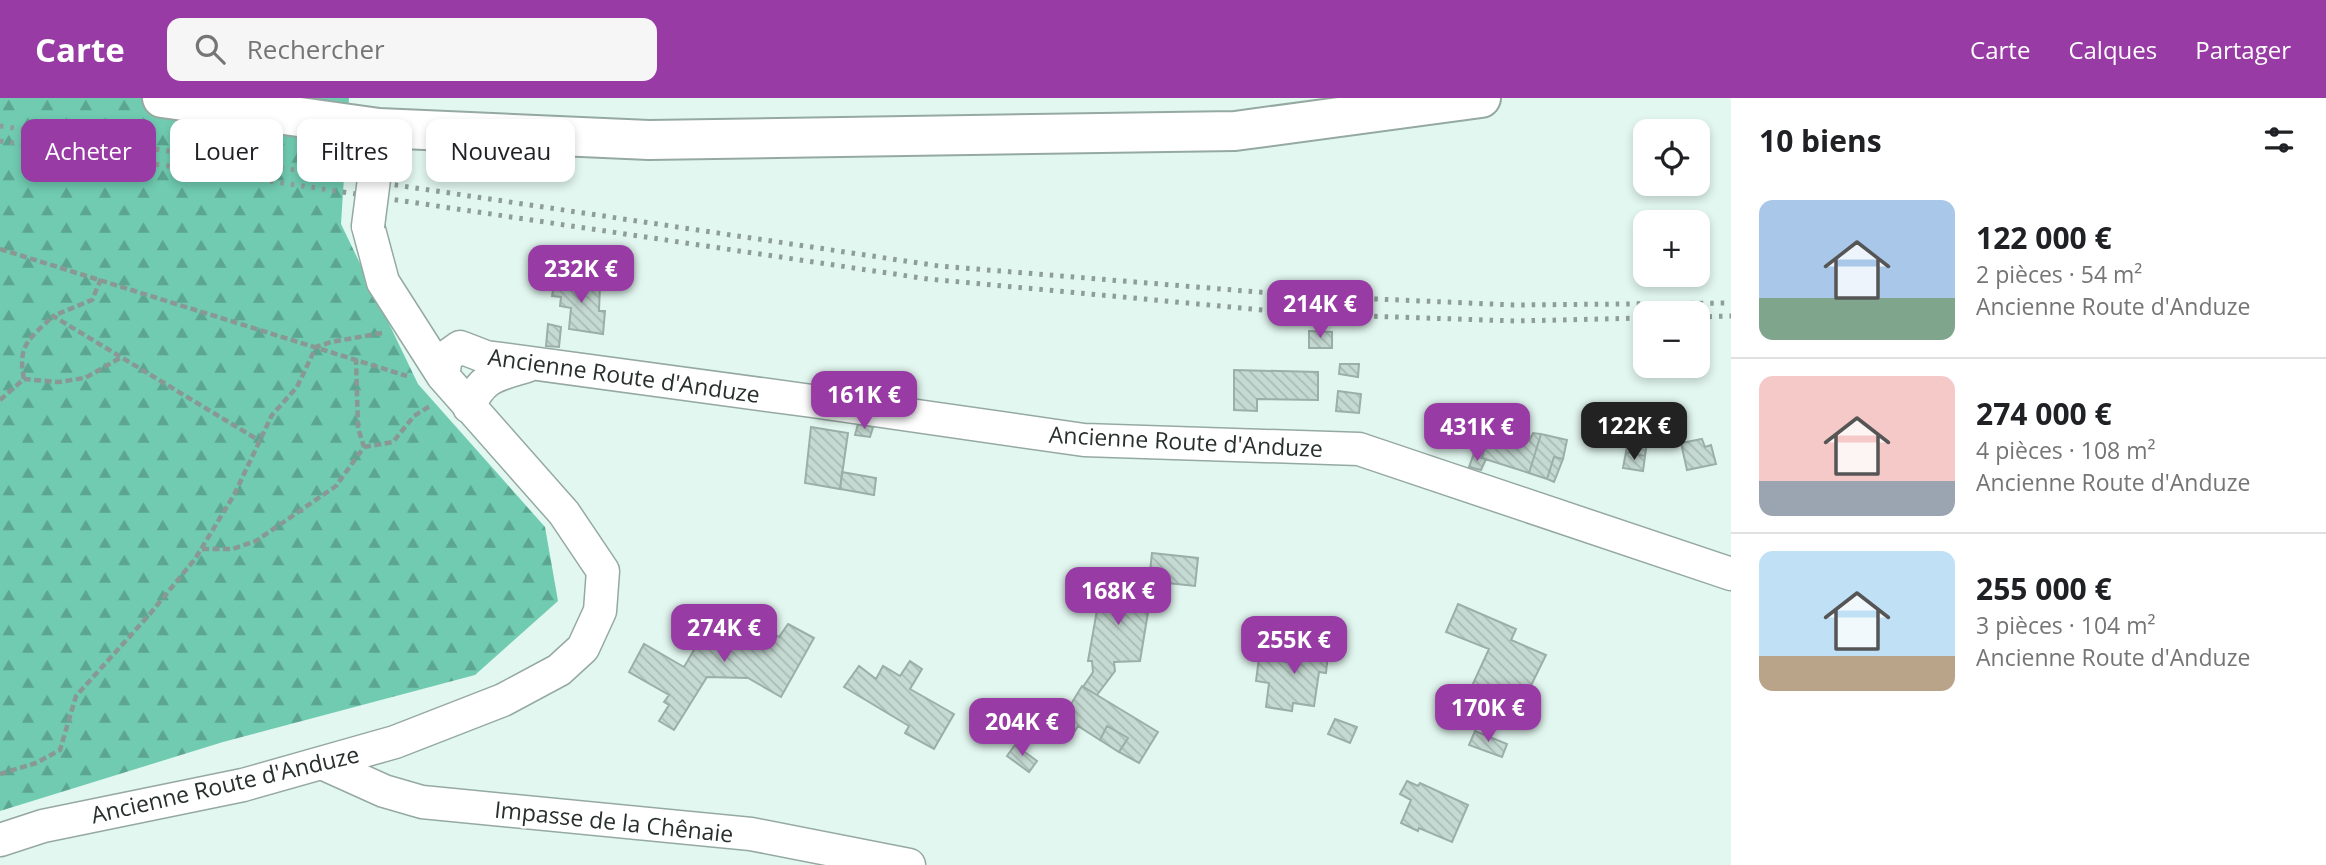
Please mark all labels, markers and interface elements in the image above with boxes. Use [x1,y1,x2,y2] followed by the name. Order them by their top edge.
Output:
[167,18,657,81] search box
[35,27,125,72] text: Carte
[191,30,229,68] icon: search
[247,31,385,67] text: Rechercher
[1970,33,2030,66] text: Carte
[2068,33,2157,66] text: Calques
[2195,33,2291,66] text: Partager
[21,119,156,182] chip: Acheter
[170,119,283,182] chip: Louer
[297,119,412,182] chip: Filtres
[426,119,575,182] chip: Nouveau
[1633,119,1710,378] map controls
[1633,119,1710,196] button: locate
[1759,120,1882,161] text: 10 biens
[2260,121,2298,159] icon: filters
[1633,210,1710,287] button: +
[1976,217,2112,258] text: 122 000 €
[1815,228,1899,312] icon: home
[524,246,638,305] pin: 232K €
[544,252,618,284] text: 232K €
[1976,258,2142,290] text: 2 pièces · 54 m²
[1263,280,1377,340] pin: 214K €
[1283,287,1357,319] text: 214K €
[1976,290,2250,322] text: Ancienne Route d'Anduze
[1633,301,1710,378] button: −
[486,340,762,410] street label: Ancienne Route d'Anduze
[807,372,921,431] pin: 161K €
[827,378,901,410] text: 161K €
[1976,393,2112,434] text: 274 000 €
[1577,402,1691,462] pin: 122K €
[1420,404,1534,463] pin: 431K €
[1815,404,1899,488] icon: home
[1597,409,1671,441] text: 122K €
[1440,410,1514,442] text: 431K €
[1048,418,1324,464] street label: Ancienne Route d'Anduze
[1976,434,2156,466] text: 4 pièces · 108 m²
[1976,466,2250,498] text: Ancienne Route d'Anduze
[1061,568,1175,627] pin: 168K €
[1976,568,2112,609] text: 255 000 €
[1081,574,1155,606] text: 168K €
[1815,579,1899,663] icon: home
[667,604,781,664] pin: 274K €
[1976,609,2156,641] text: 3 pièces · 104 m²
[687,611,761,643] text: 274K €
[1237,616,1351,676] pin: 255K €
[1257,623,1331,655] text: 255K €
[1976,641,2250,673] text: Ancienne Route d'Anduze
[1431,684,1545,744] pin: 170K €
[1451,691,1525,723] text: 170K €
[965,698,1079,758] pin: 204K €
[985,705,1059,737] text: 204K €
[88,738,362,830] street label: Ancienne Route d'Anduze
[493,793,735,849] street label: Impasse de la Chênaie

